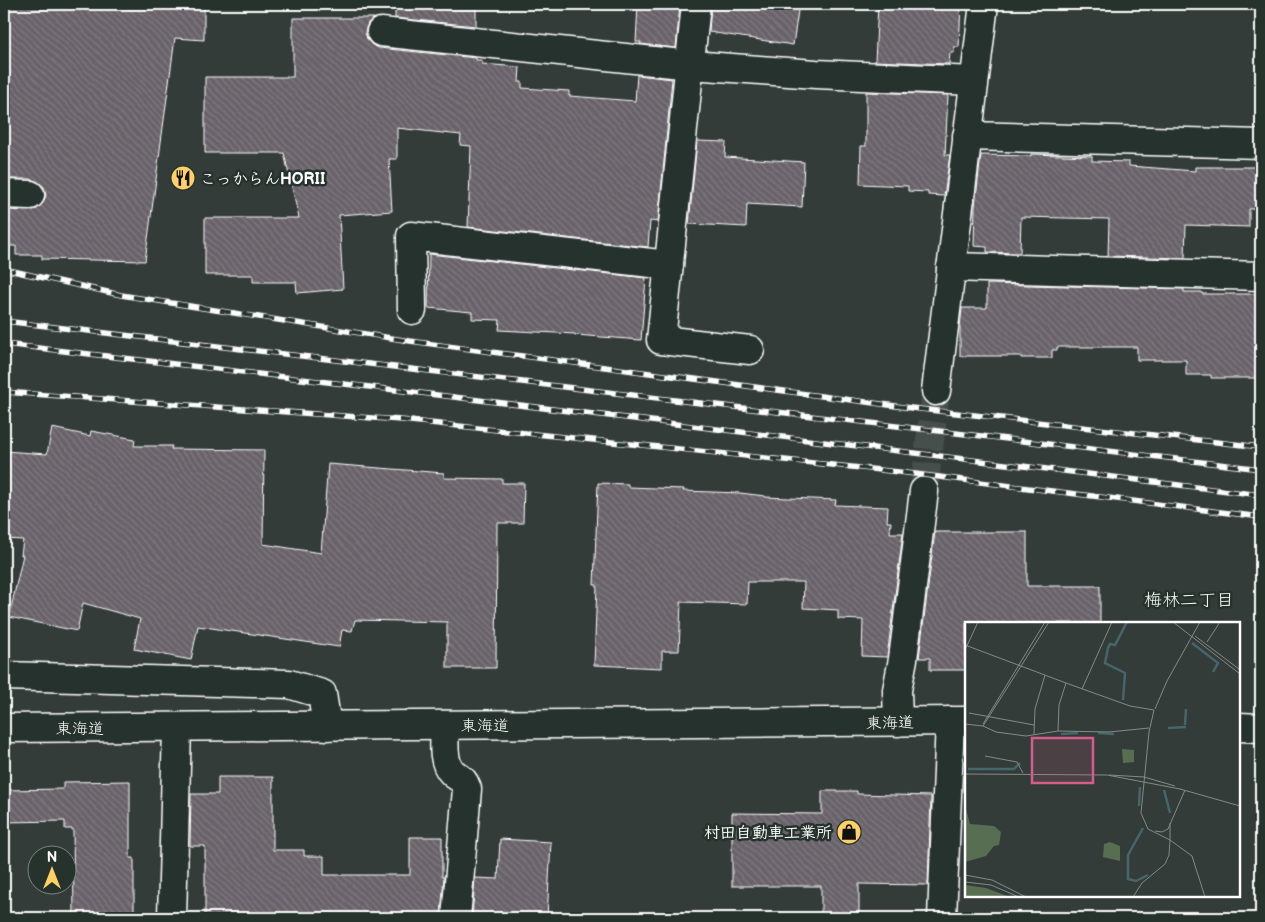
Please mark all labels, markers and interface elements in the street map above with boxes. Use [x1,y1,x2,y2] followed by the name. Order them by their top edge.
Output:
[170,165,196,191] restaurant icon: こっからんHORII
[200,170,325,189] place label: こっからんHORII
[1144,590,1234,611] district label: 梅林二丁目
[965,622,1240,897] inset map
[866,714,914,733] street label: 東海道
[461,717,509,736] street label: 東海道
[56,720,104,739] street label: 東海道
[836,819,862,845] shop icon: 村田自動車工業所
[704,824,832,843] place label: 村田自動車工業所
[28,844,78,894] north arrow
[47,849,57,866] text: N

